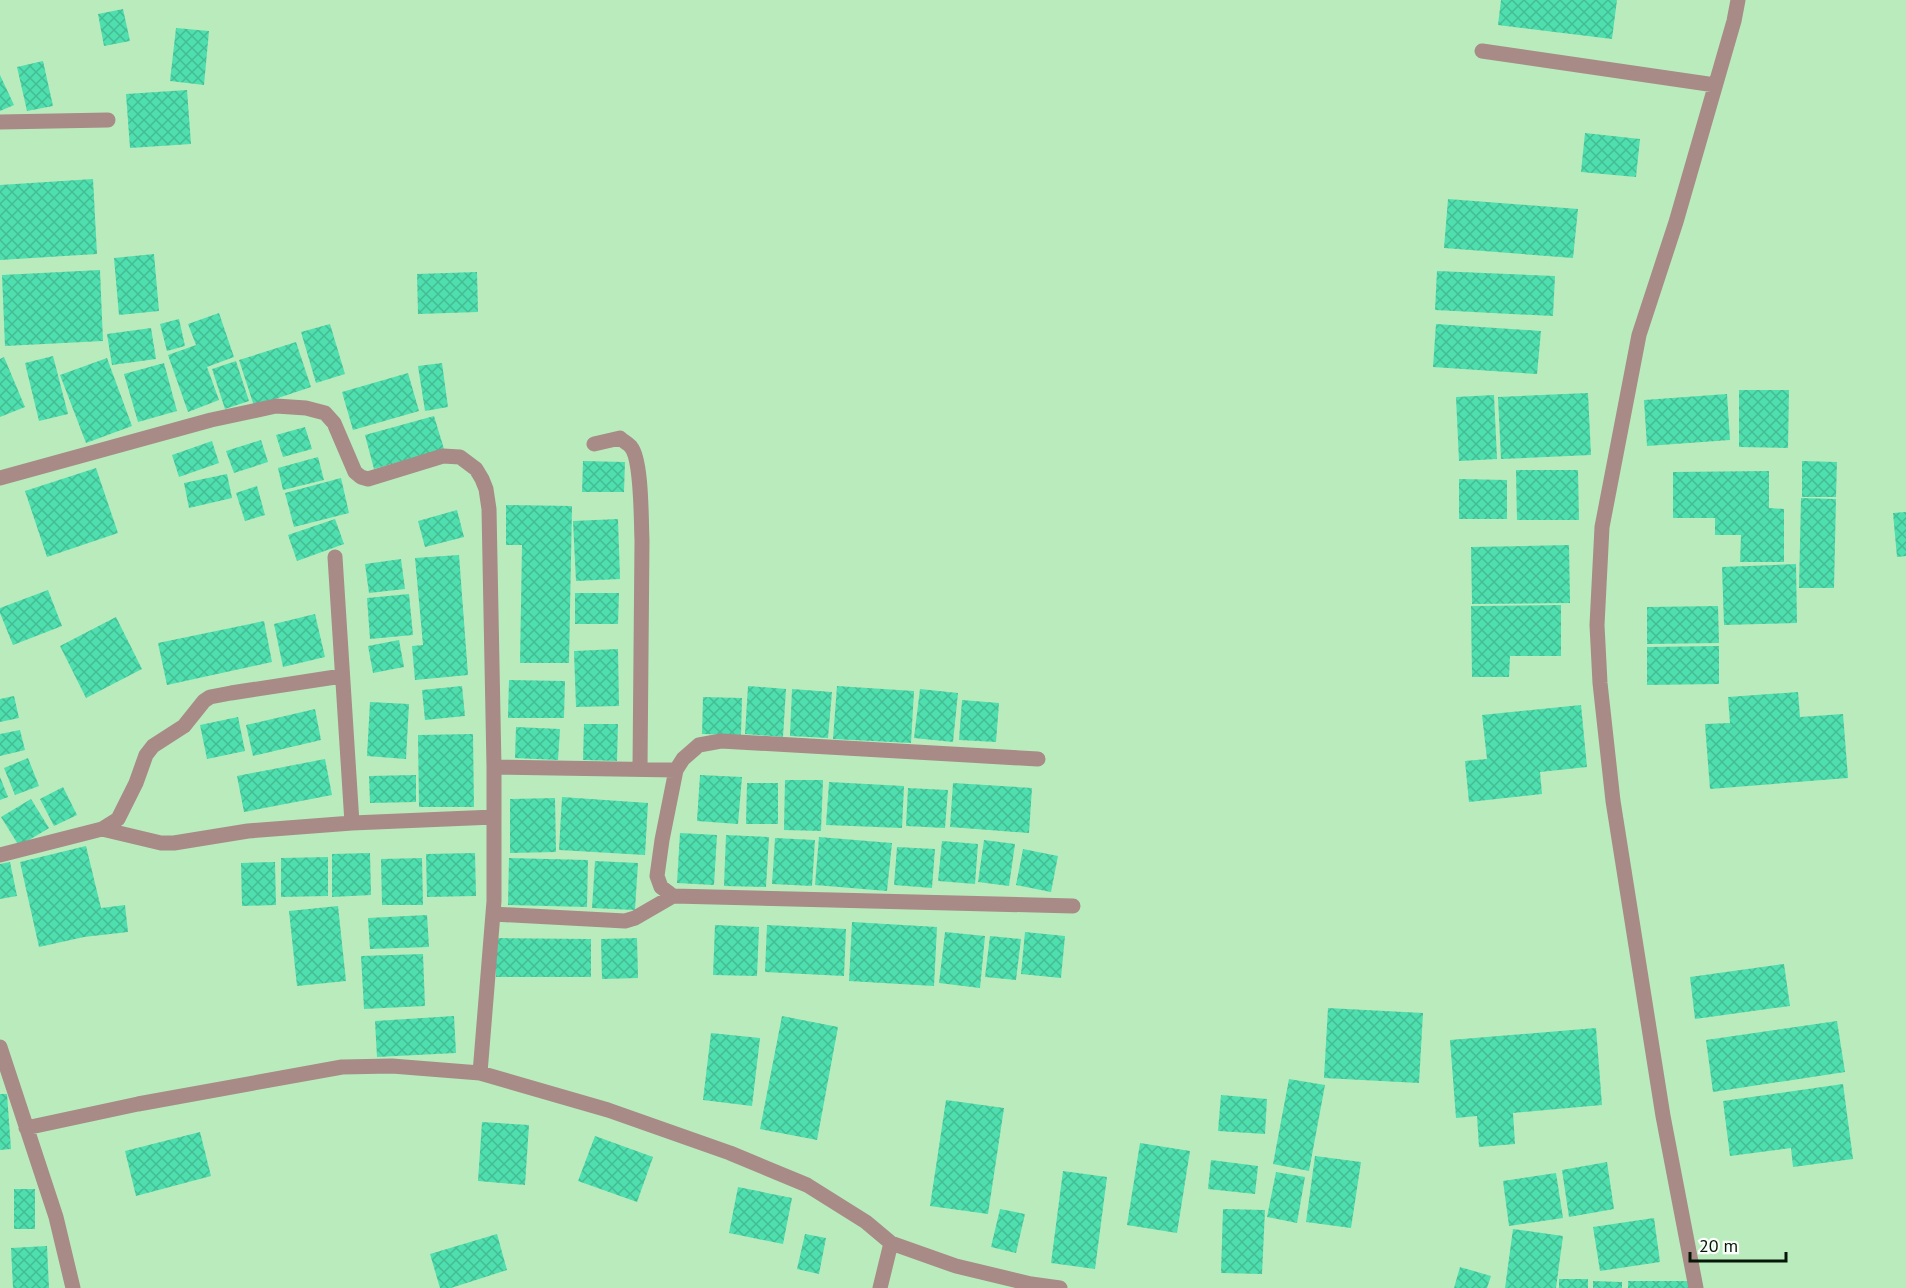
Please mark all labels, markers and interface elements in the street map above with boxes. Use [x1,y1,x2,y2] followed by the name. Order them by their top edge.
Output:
[1690,1225,1786,1263] scale bar
[1699,1234,1738,1257] text: 20 m

